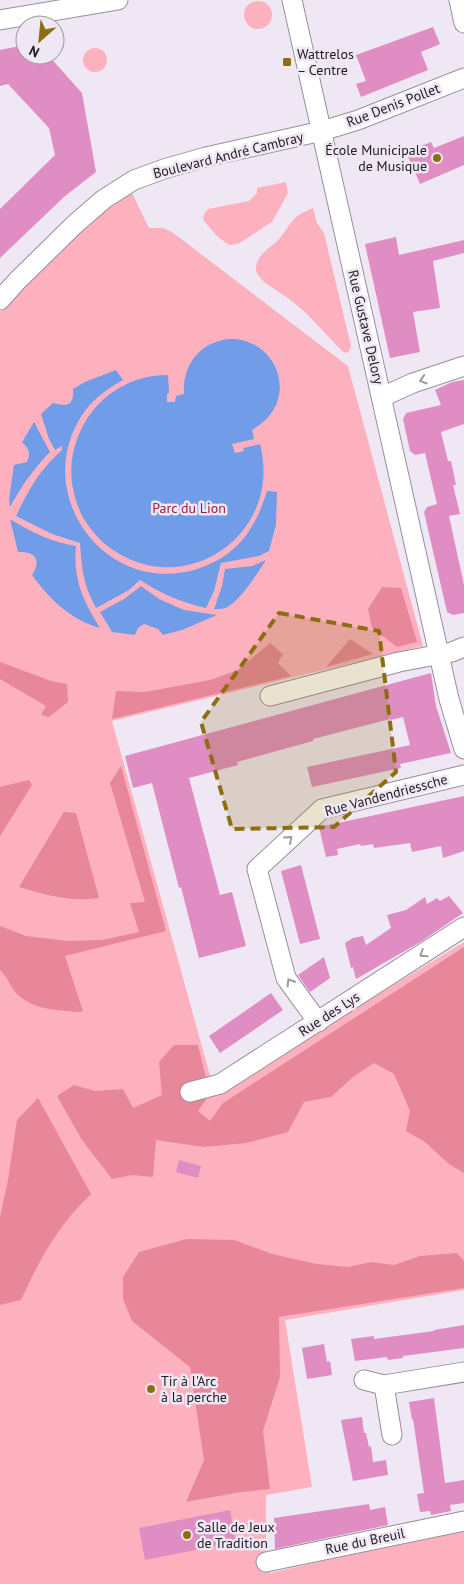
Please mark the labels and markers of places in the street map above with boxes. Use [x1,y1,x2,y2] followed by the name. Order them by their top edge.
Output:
[297,45,354,79] place label: Wattrelos – Centre
[281,56,293,68] marker: Wattrelos – Centre
[325,141,427,175] place label: École Municipale de Musique
[431,152,443,164] marker: École Municipale de Musique
[161,1372,227,1406] place label: Tir à l'Arc à la perche
[145,1383,157,1395] marker: Tir à l'Arc à la perche
[197,1518,275,1552] place label: Salle de Jeux de Tradition
[181,1529,193,1541] marker: Salle de Jeux de Tradition

